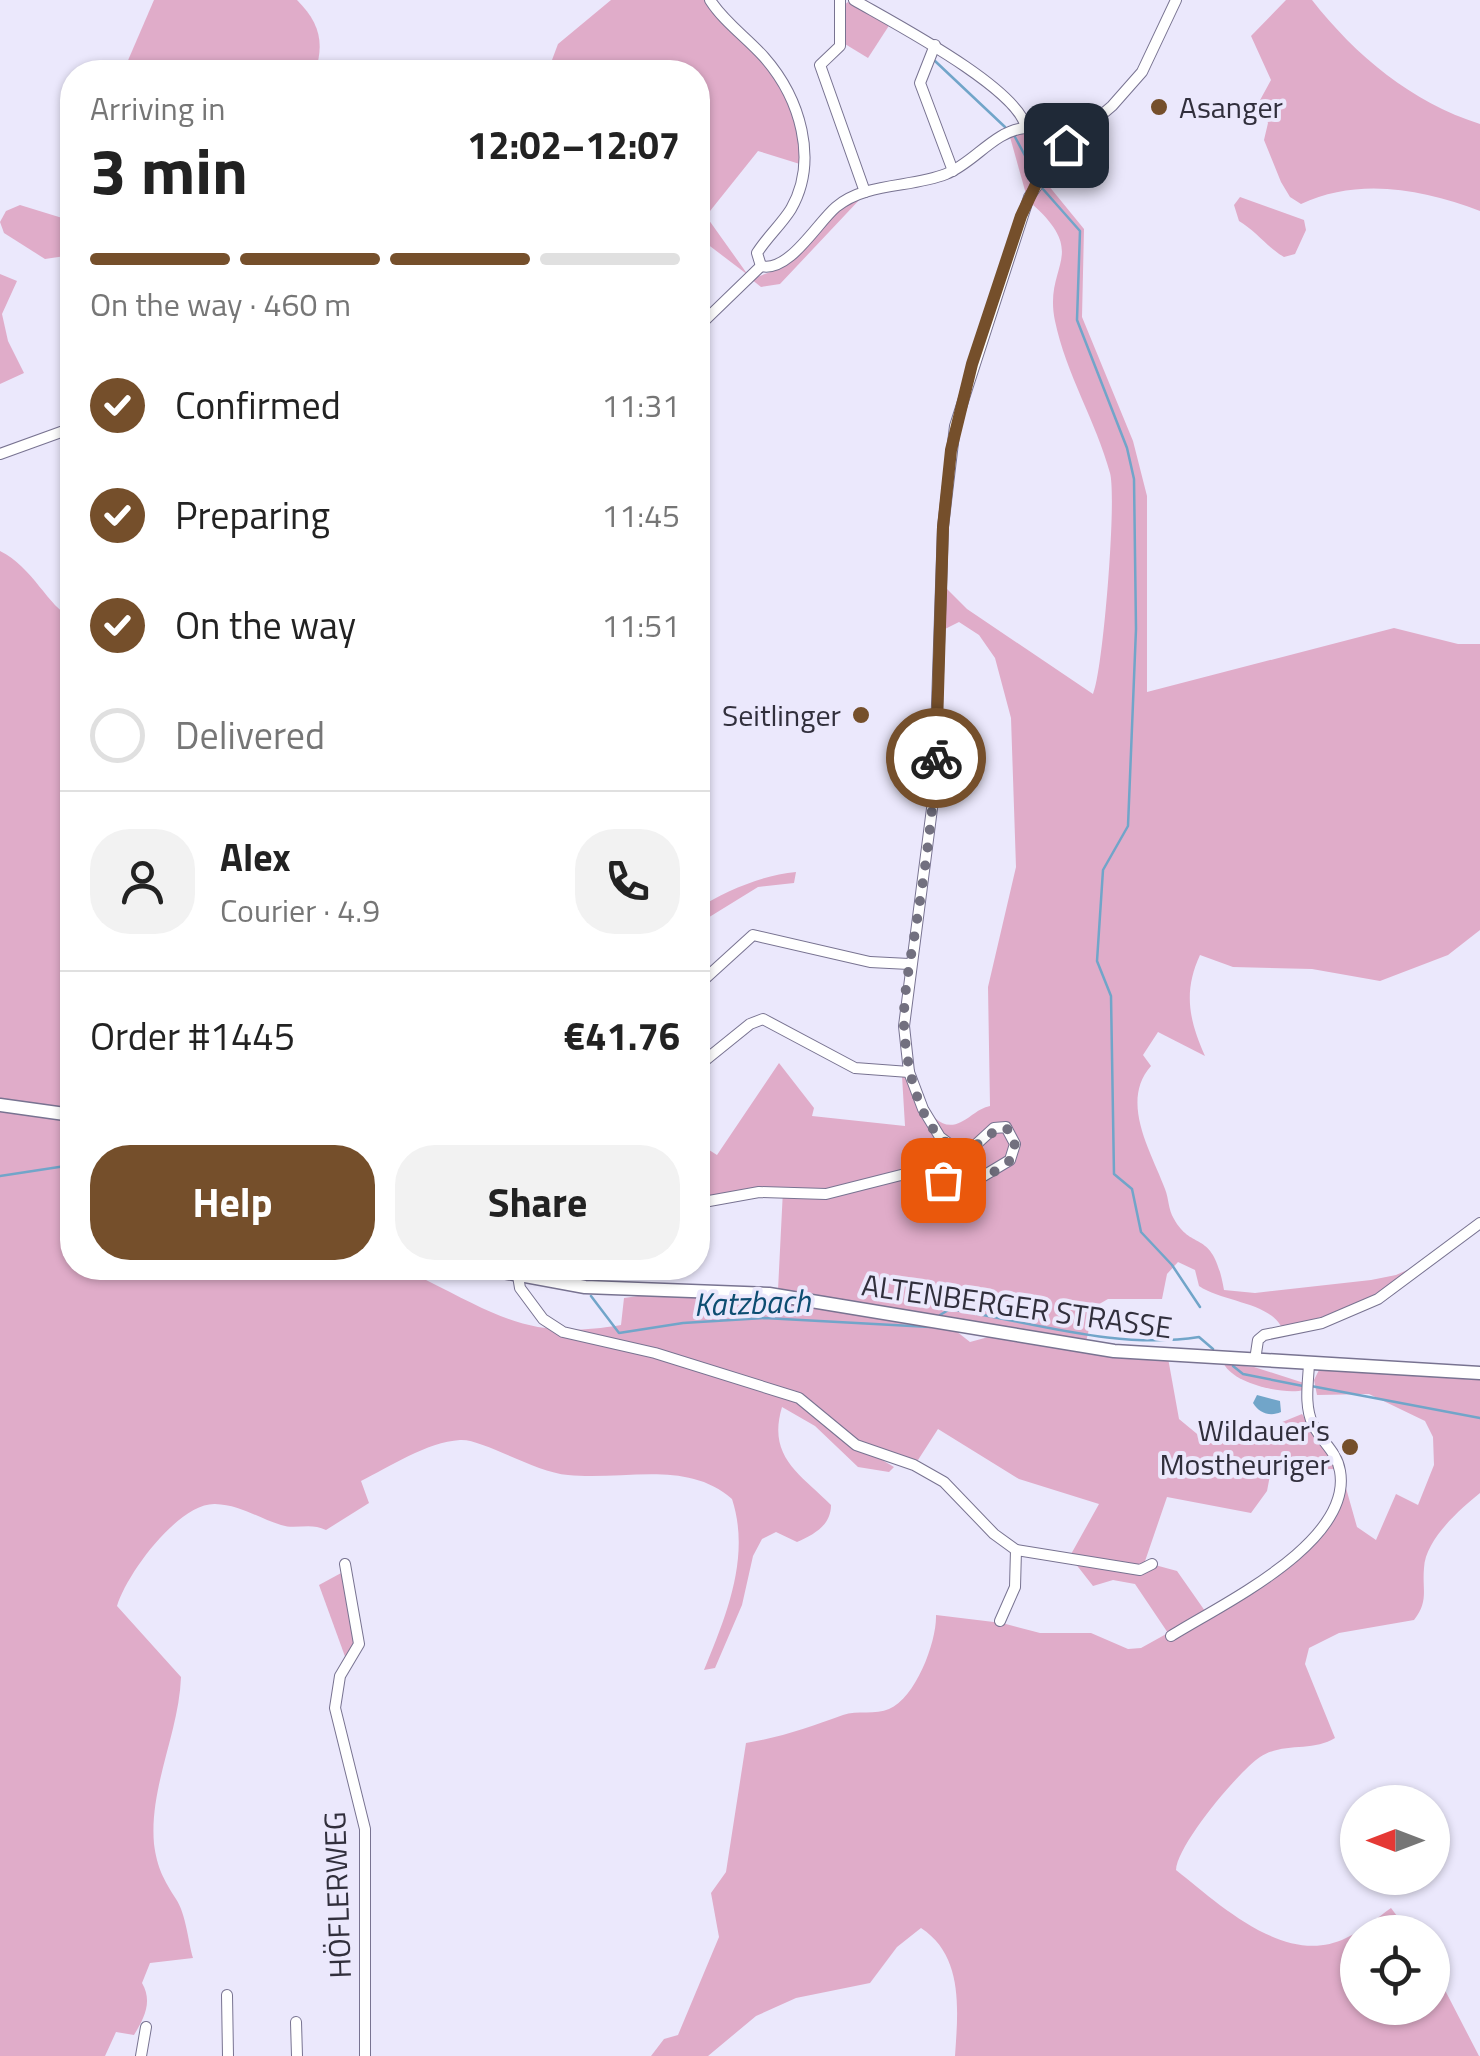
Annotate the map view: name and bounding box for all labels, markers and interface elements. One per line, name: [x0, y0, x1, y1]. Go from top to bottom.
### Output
text: Arriving in: [90, 84, 226, 132]
place label: Asanger: [1179, 84, 1283, 130]
marker: Asanger: [1148, 96, 1170, 118]
pin: [1024, 103, 1109, 188]
text: 12:02–12:07: [467, 116, 680, 174]
icon: home: [1039, 118, 1094, 173]
text: 3 min: [90, 120, 248, 219]
text: On the way · 460 m: [90, 280, 351, 328]
text: Confirmed: [175, 376, 341, 434]
icon: check: [90, 378, 145, 433]
text: 11:31: [601, 381, 680, 429]
text: Preparing: [175, 486, 330, 544]
icon: check: [90, 488, 145, 543]
text: 11:45: [601, 491, 680, 539]
text: On the way: [175, 596, 356, 654]
icon: check: [90, 598, 145, 653]
text: 11:51: [601, 601, 680, 649]
place label: Seitlinger: [722, 692, 841, 738]
marker: Seitlinger: [850, 704, 872, 726]
text: Delivered: [175, 706, 325, 764]
courier: [886, 708, 986, 808]
icon: bike: [909, 731, 964, 786]
text: Alex: [220, 828, 291, 886]
button: person: [90, 829, 195, 934]
button: phone: [575, 829, 680, 934]
text: Courier · 4.9: [220, 886, 380, 934]
text: Order #1445: [90, 1007, 295, 1065]
text: €41.76: [564, 1007, 680, 1065]
pin: [901, 1138, 986, 1223]
button: Help: [90, 1145, 375, 1260]
button: Share: [395, 1145, 680, 1260]
icon: bag: [916, 1153, 971, 1208]
street label: ALTENBERGER STRASSE: [859, 1261, 1175, 1351]
water label: Katzbach: [693, 1276, 812, 1328]
place label: Wildauer's Mostheuriger: [1160, 1407, 1330, 1487]
marker: Wildauer's Mostheuriger: [1339, 1436, 1361, 1458]
north arrow: [1340, 1785, 1450, 1895]
map controls: [1340, 1785, 1450, 2025]
street label: HÖFLERWEG: [311, 1811, 363, 1979]
button: locate: [1340, 1915, 1450, 2025]

